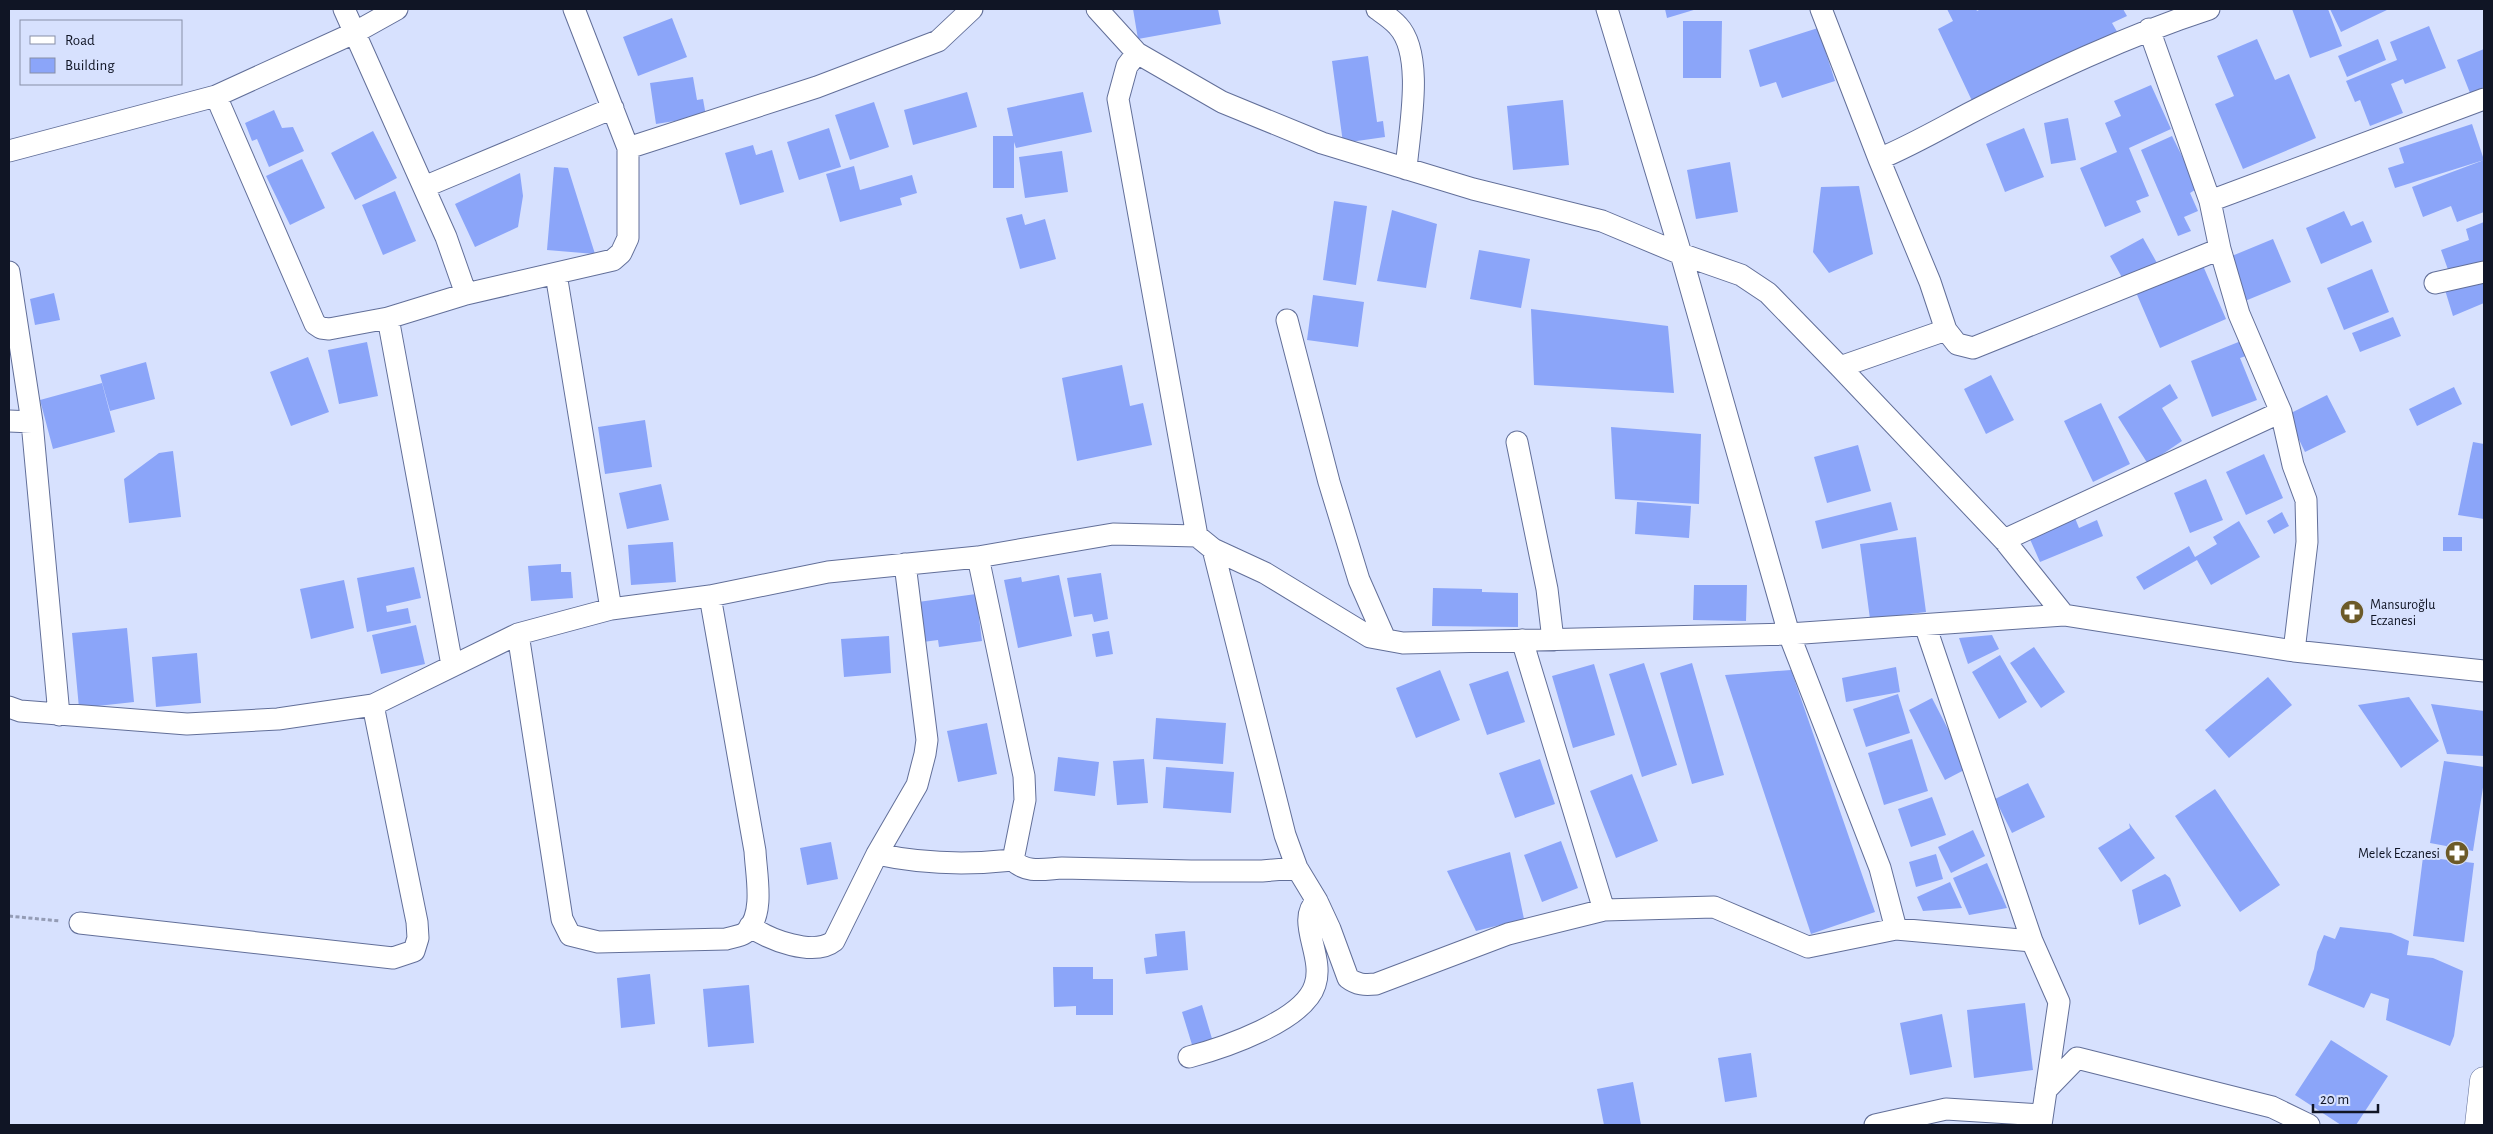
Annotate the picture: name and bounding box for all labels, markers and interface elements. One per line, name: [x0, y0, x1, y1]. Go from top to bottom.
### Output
legend: [20, 20, 182, 85]
text: Road: [65, 33, 95, 48]
text: Building: [65, 58, 115, 73]
place label: Mansuroğlu Eczanesi: [2370, 598, 2435, 628]
pharmacy icon: Mansuroğlu Eczanesi: [2339, 599, 2365, 625]
pharmacy icon: Melek Eczanesi: [2444, 840, 2470, 866]
place label: Melek Eczanesi: [2358, 847, 2440, 861]
scale bar: [2313, 1082, 2378, 1114]
text: 20 m: [2320, 1092, 2349, 1107]

